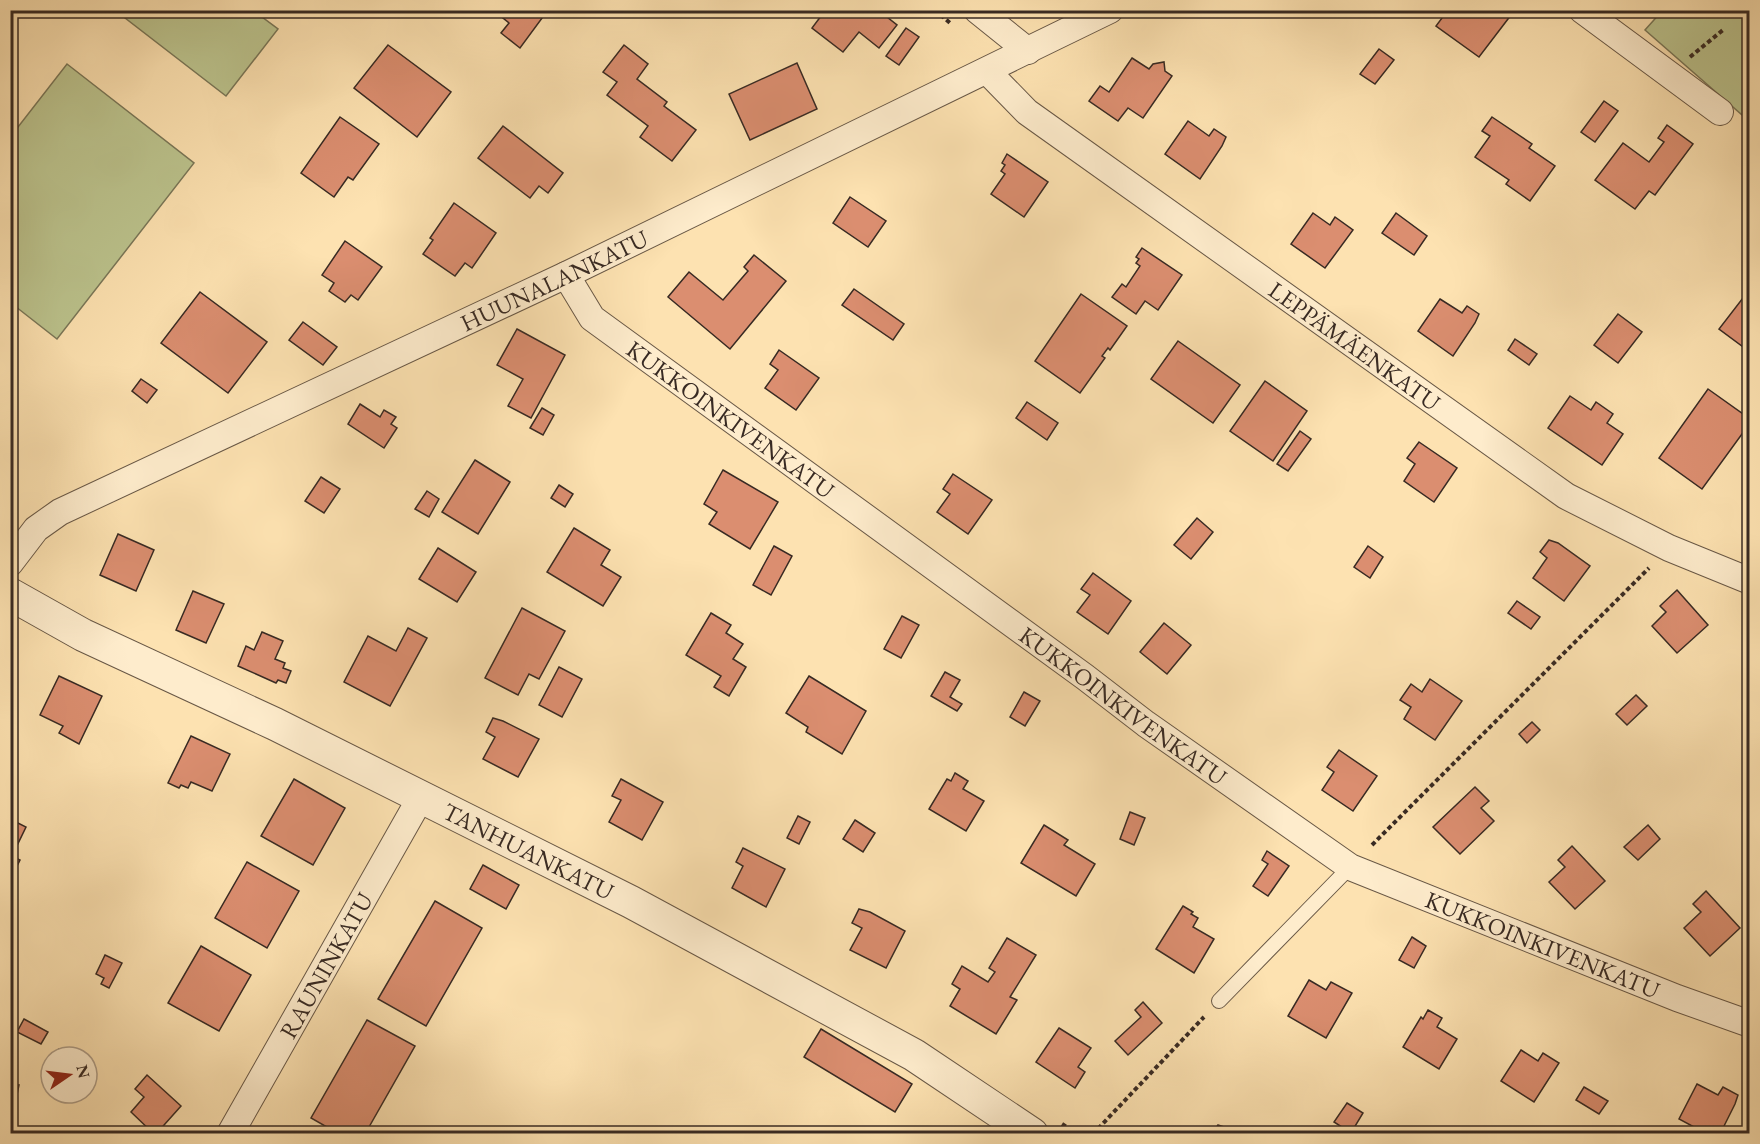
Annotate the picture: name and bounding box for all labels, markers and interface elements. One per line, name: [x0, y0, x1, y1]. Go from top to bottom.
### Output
street label: HUUNALANKATU: [455, 222, 653, 338]
street label: LEPPÄMÄENKATU: [1263, 274, 1447, 418]
street label: KUKKOINKIVENKATU: [621, 333, 841, 505]
street label: KUKKOINKIVENKATU: [1014, 619, 1234, 792]
street label: TANHUANKATU: [438, 795, 620, 907]
street label: KUKKOINKIVENKATU: [1421, 883, 1665, 1005]
street label: RAUNINKATU: [272, 886, 379, 1044]
north arrow: [39, 1045, 99, 1105]
text: N: [71, 1063, 95, 1080]

